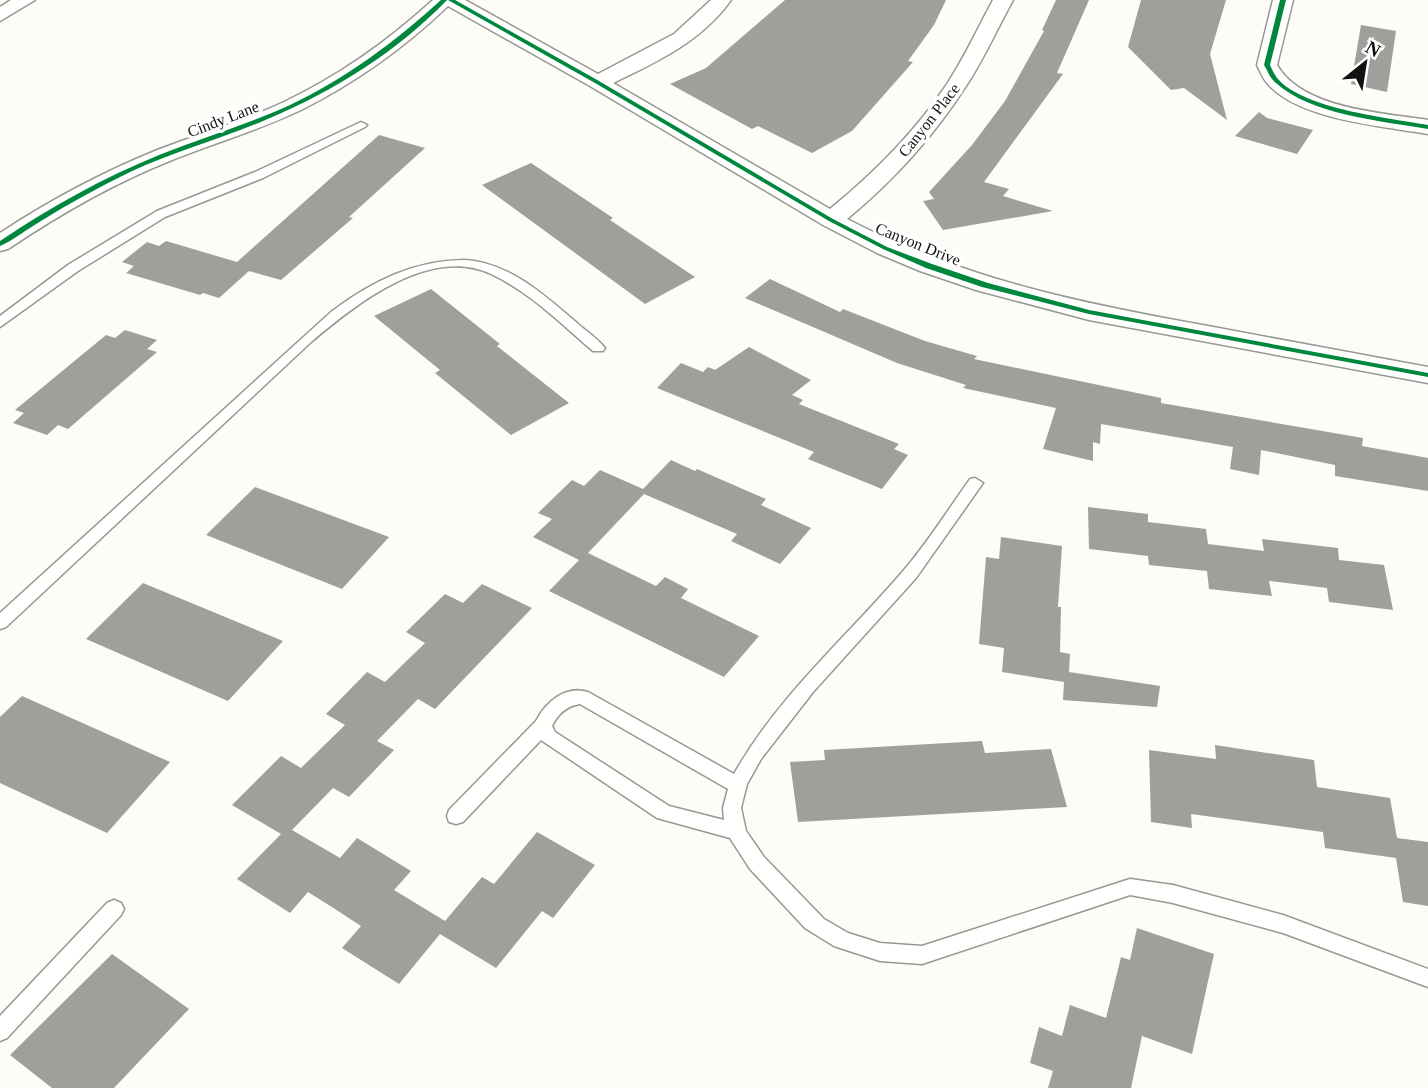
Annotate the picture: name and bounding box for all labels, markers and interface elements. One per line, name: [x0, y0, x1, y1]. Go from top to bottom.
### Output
north arrow: [1330, 28, 1400, 98]
text: N: [1362, 36, 1385, 61]
street label: Canyon Place: [895, 80, 964, 161]
street label: Cindy Lane: [185, 98, 261, 141]
street label: Canyon Drive: [873, 219, 963, 270]

